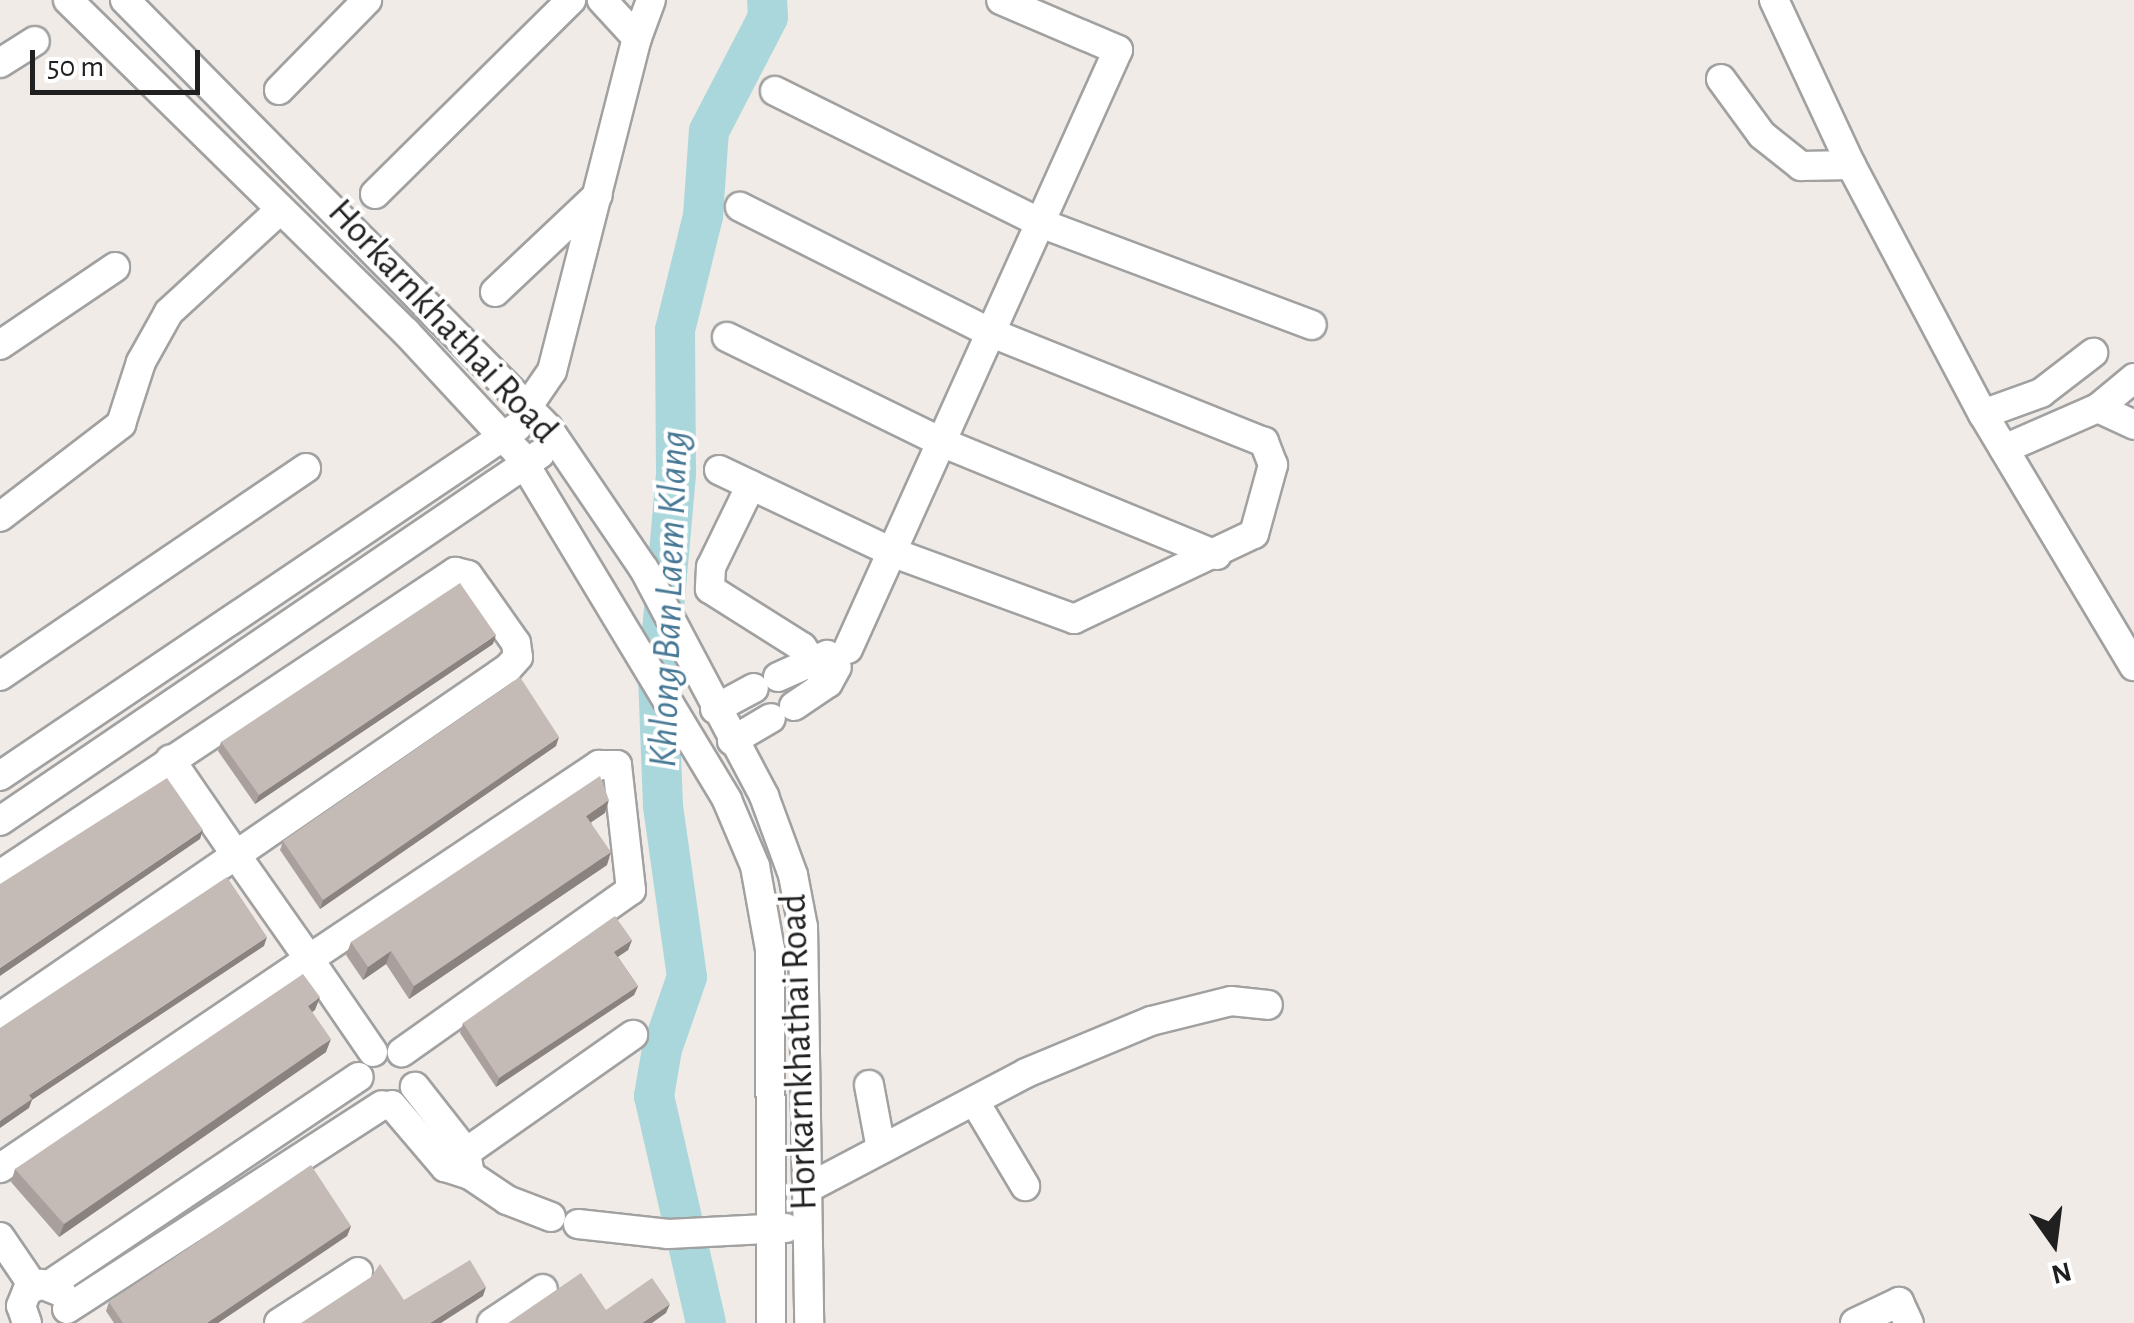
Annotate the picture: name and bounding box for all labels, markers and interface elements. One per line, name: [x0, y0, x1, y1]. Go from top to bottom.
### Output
scale bar: [35, 30, 205, 92]
text: 50 m: [47, 52, 104, 82]
street label: Horkarnkhathai Road: [317, 191, 567, 453]
water label: Khlong Ban Laem Klang: [639, 429, 699, 769]
street label: Horkarnkhathai Road: [772, 893, 828, 1211]
north arrow: [2004, 1193, 2104, 1293]
text: N: [2048, 1256, 2074, 1288]

